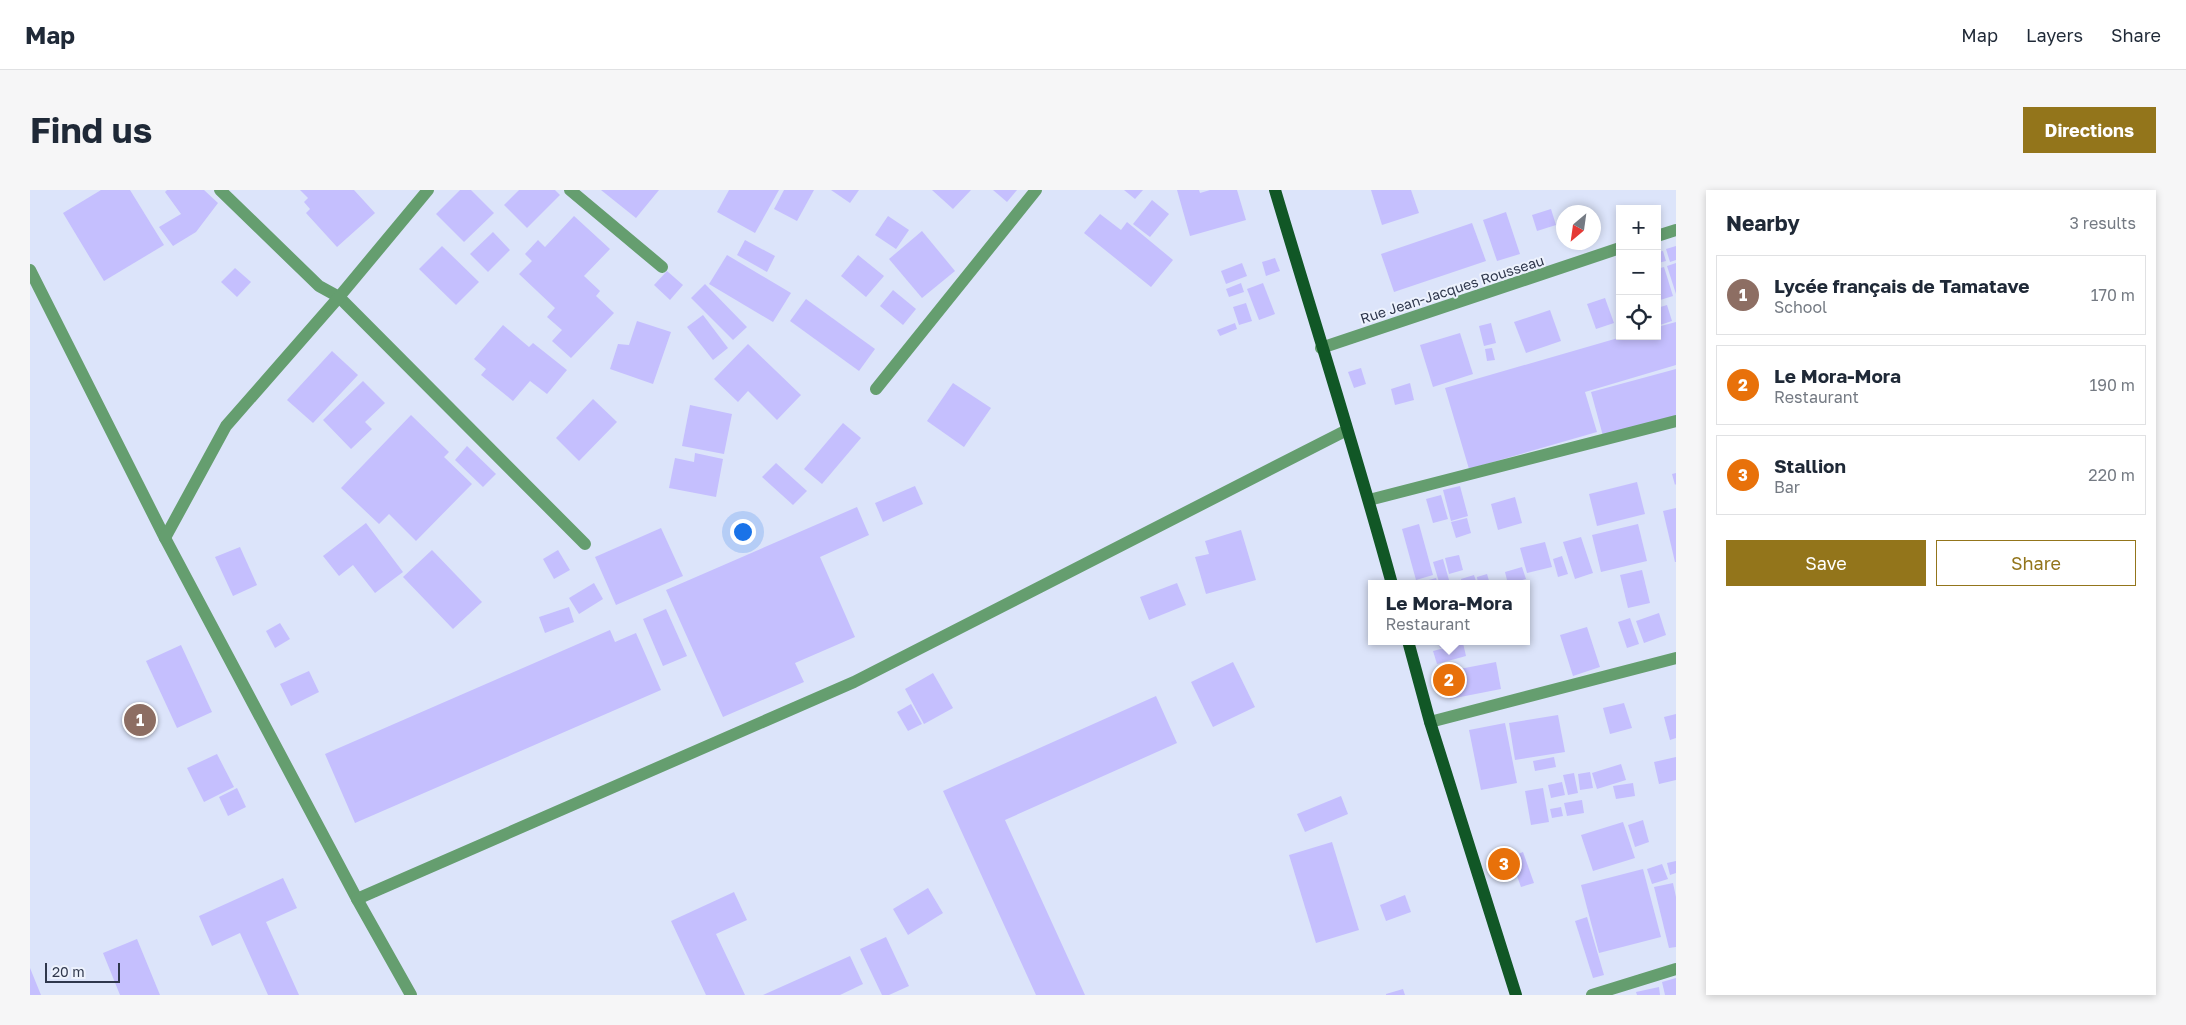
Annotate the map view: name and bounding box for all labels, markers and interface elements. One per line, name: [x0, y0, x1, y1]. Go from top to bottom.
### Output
text: Map: [25, 20, 75, 49]
text: Map: [1961, 24, 1998, 46]
text: Layers: [2026, 24, 2083, 46]
text: Share: [2111, 24, 2161, 46]
button: Directions: [2023, 107, 2156, 153]
text: Find us: [30, 109, 152, 151]
north arrow: [1556, 205, 1601, 250]
map controls: [1616, 205, 1661, 340]
button: +: [1616, 205, 1661, 250]
text: Nearby: [1726, 210, 1800, 236]
text: 3 results: [2069, 213, 2136, 233]
button: −: [1616, 250, 1661, 295]
street label: Rue Jean-Jacques Rousseau: [1358, 251, 1546, 327]
text: Lycée français de Tamatave: [1774, 274, 2029, 297]
text: 1: [1739, 285, 1747, 305]
text: 170 m: [2091, 285, 2135, 305]
button: locate: [1616, 295, 1661, 340]
text: School: [1774, 297, 1827, 317]
text: Le Mora-Mora: [1774, 364, 1901, 387]
text: 2: [1738, 375, 1748, 395]
text: 190 m: [2089, 375, 2135, 395]
text: Restaurant: [1774, 387, 1859, 407]
text: Stallion: [1774, 454, 1846, 477]
text: 3: [1738, 465, 1748, 485]
text: 220 m: [2088, 465, 2135, 485]
text: Bar: [1774, 477, 1800, 497]
your location: [730, 519, 756, 545]
button: Save: [1726, 540, 1926, 586]
button: Share: [1936, 540, 2136, 586]
popup: [1368, 580, 1530, 645]
text: Le Mora-Mora: [1386, 591, 1512, 614]
text: Restaurant: [1386, 614, 1470, 634]
pin: 2: [1433, 661, 1465, 699]
pin: 1: [124, 701, 156, 739]
pin: 3: [1488, 845, 1520, 883]
scale bar: [45, 960, 120, 983]
text: 20 m: [52, 963, 85, 980]

